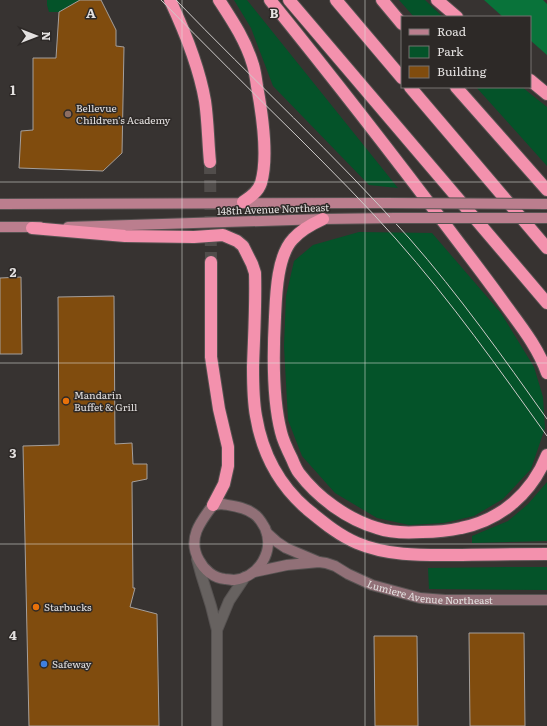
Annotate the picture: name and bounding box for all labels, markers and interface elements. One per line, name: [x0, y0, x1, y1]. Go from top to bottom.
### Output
text: A: [86, 3, 96, 22]
text: B: [270, 3, 279, 22]
north arrow: [16, 16, 56, 56]
legend: [401, 16, 531, 88]
text: Road: [437, 22, 467, 40]
text: N: [39, 31, 55, 41]
text: Park: [437, 42, 464, 60]
text: Building: [437, 62, 487, 80]
text: 1: [10, 80, 16, 99]
place label: Bellevue Children's Academy: [76, 100, 171, 127]
marker: Bellevue Children's Academy: [63, 109, 73, 119]
street label: 148th Avenue Northeast: [217, 199, 329, 218]
text: 2: [10, 262, 17, 281]
place label: Mandarin Buffet & Grill: [74, 387, 138, 414]
marker: Mandarin Buffet & Grill: [61, 396, 71, 406]
text: 3: [9, 443, 17, 462]
street label: Lumiere Avenue Northeast: [365, 576, 493, 607]
place label: Starbucks: [44, 599, 92, 614]
marker: Starbucks: [31, 602, 41, 612]
text: 4: [9, 625, 17, 644]
place label: Safeway: [52, 656, 91, 671]
marker: Safeway: [39, 659, 49, 669]

